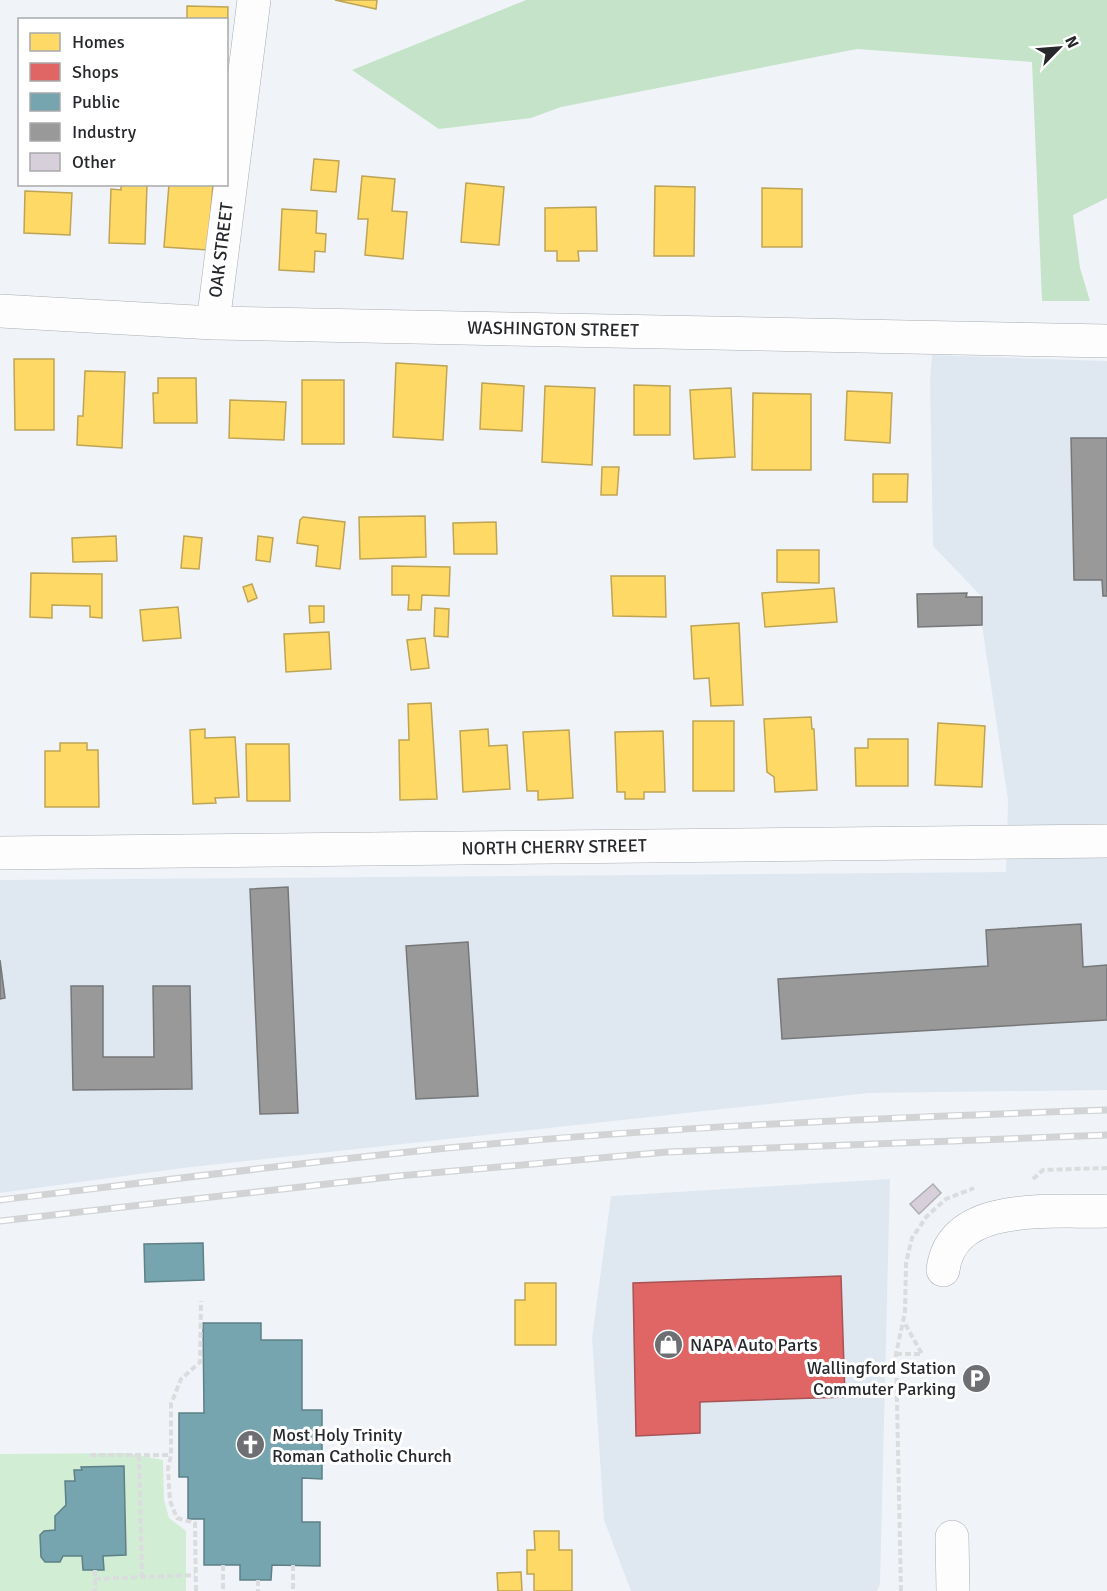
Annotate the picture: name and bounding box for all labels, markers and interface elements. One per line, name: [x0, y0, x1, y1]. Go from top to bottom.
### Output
legend: [18, 18, 228, 186]
north arrow: [1029, 18, 1089, 78]
text: Homes: [72, 31, 125, 53]
text: N: [1060, 33, 1083, 51]
text: Shops: [72, 61, 119, 83]
text: Public: [72, 91, 120, 113]
text: Industry: [72, 121, 137, 143]
text: Other: [72, 151, 116, 173]
street label: OAK STREET: [204, 201, 238, 299]
street label: WASHINGTON STREET: [467, 317, 639, 342]
street label: NORTH CHERRY STREET: [461, 834, 647, 860]
shop icon: NAPA Auto Parts: [653, 1329, 685, 1361]
place label: NAPA Auto Parts: [690, 1334, 818, 1356]
place label: Wallingford Station Commuter Parking: [807, 1357, 956, 1400]
parking icon: Wallingford Station Commuter Parking: [961, 1362, 993, 1394]
place label: Most Holy Trinity Roman Catholic Church: [272, 1424, 452, 1467]
church icon: Most Holy Trinity Roman Catholic Church: [235, 1429, 267, 1461]

